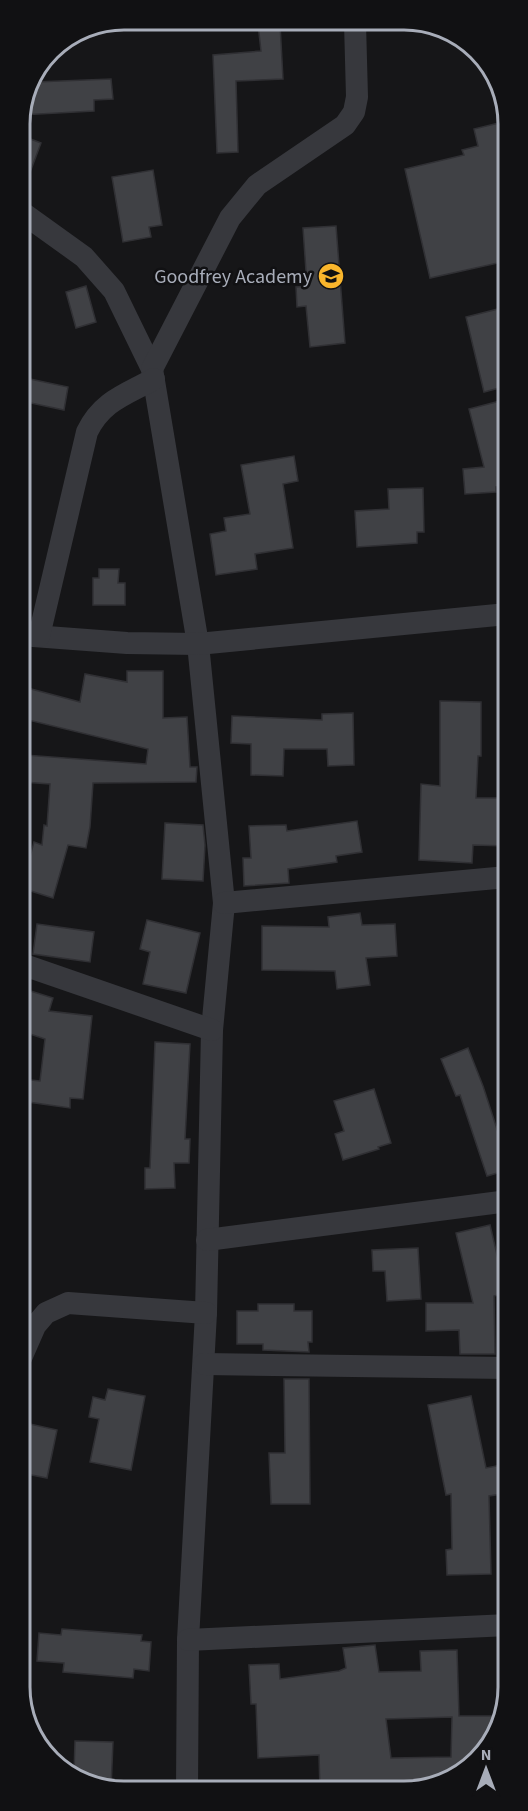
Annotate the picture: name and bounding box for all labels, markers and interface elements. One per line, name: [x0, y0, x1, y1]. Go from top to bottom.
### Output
school or university icon: Goodfrey Academy: [316, 261, 346, 291]
place label: Goodfrey Academy: [154, 263, 313, 291]
north arrow: [456, 1739, 516, 1799]
text: N: [481, 1744, 491, 1766]

